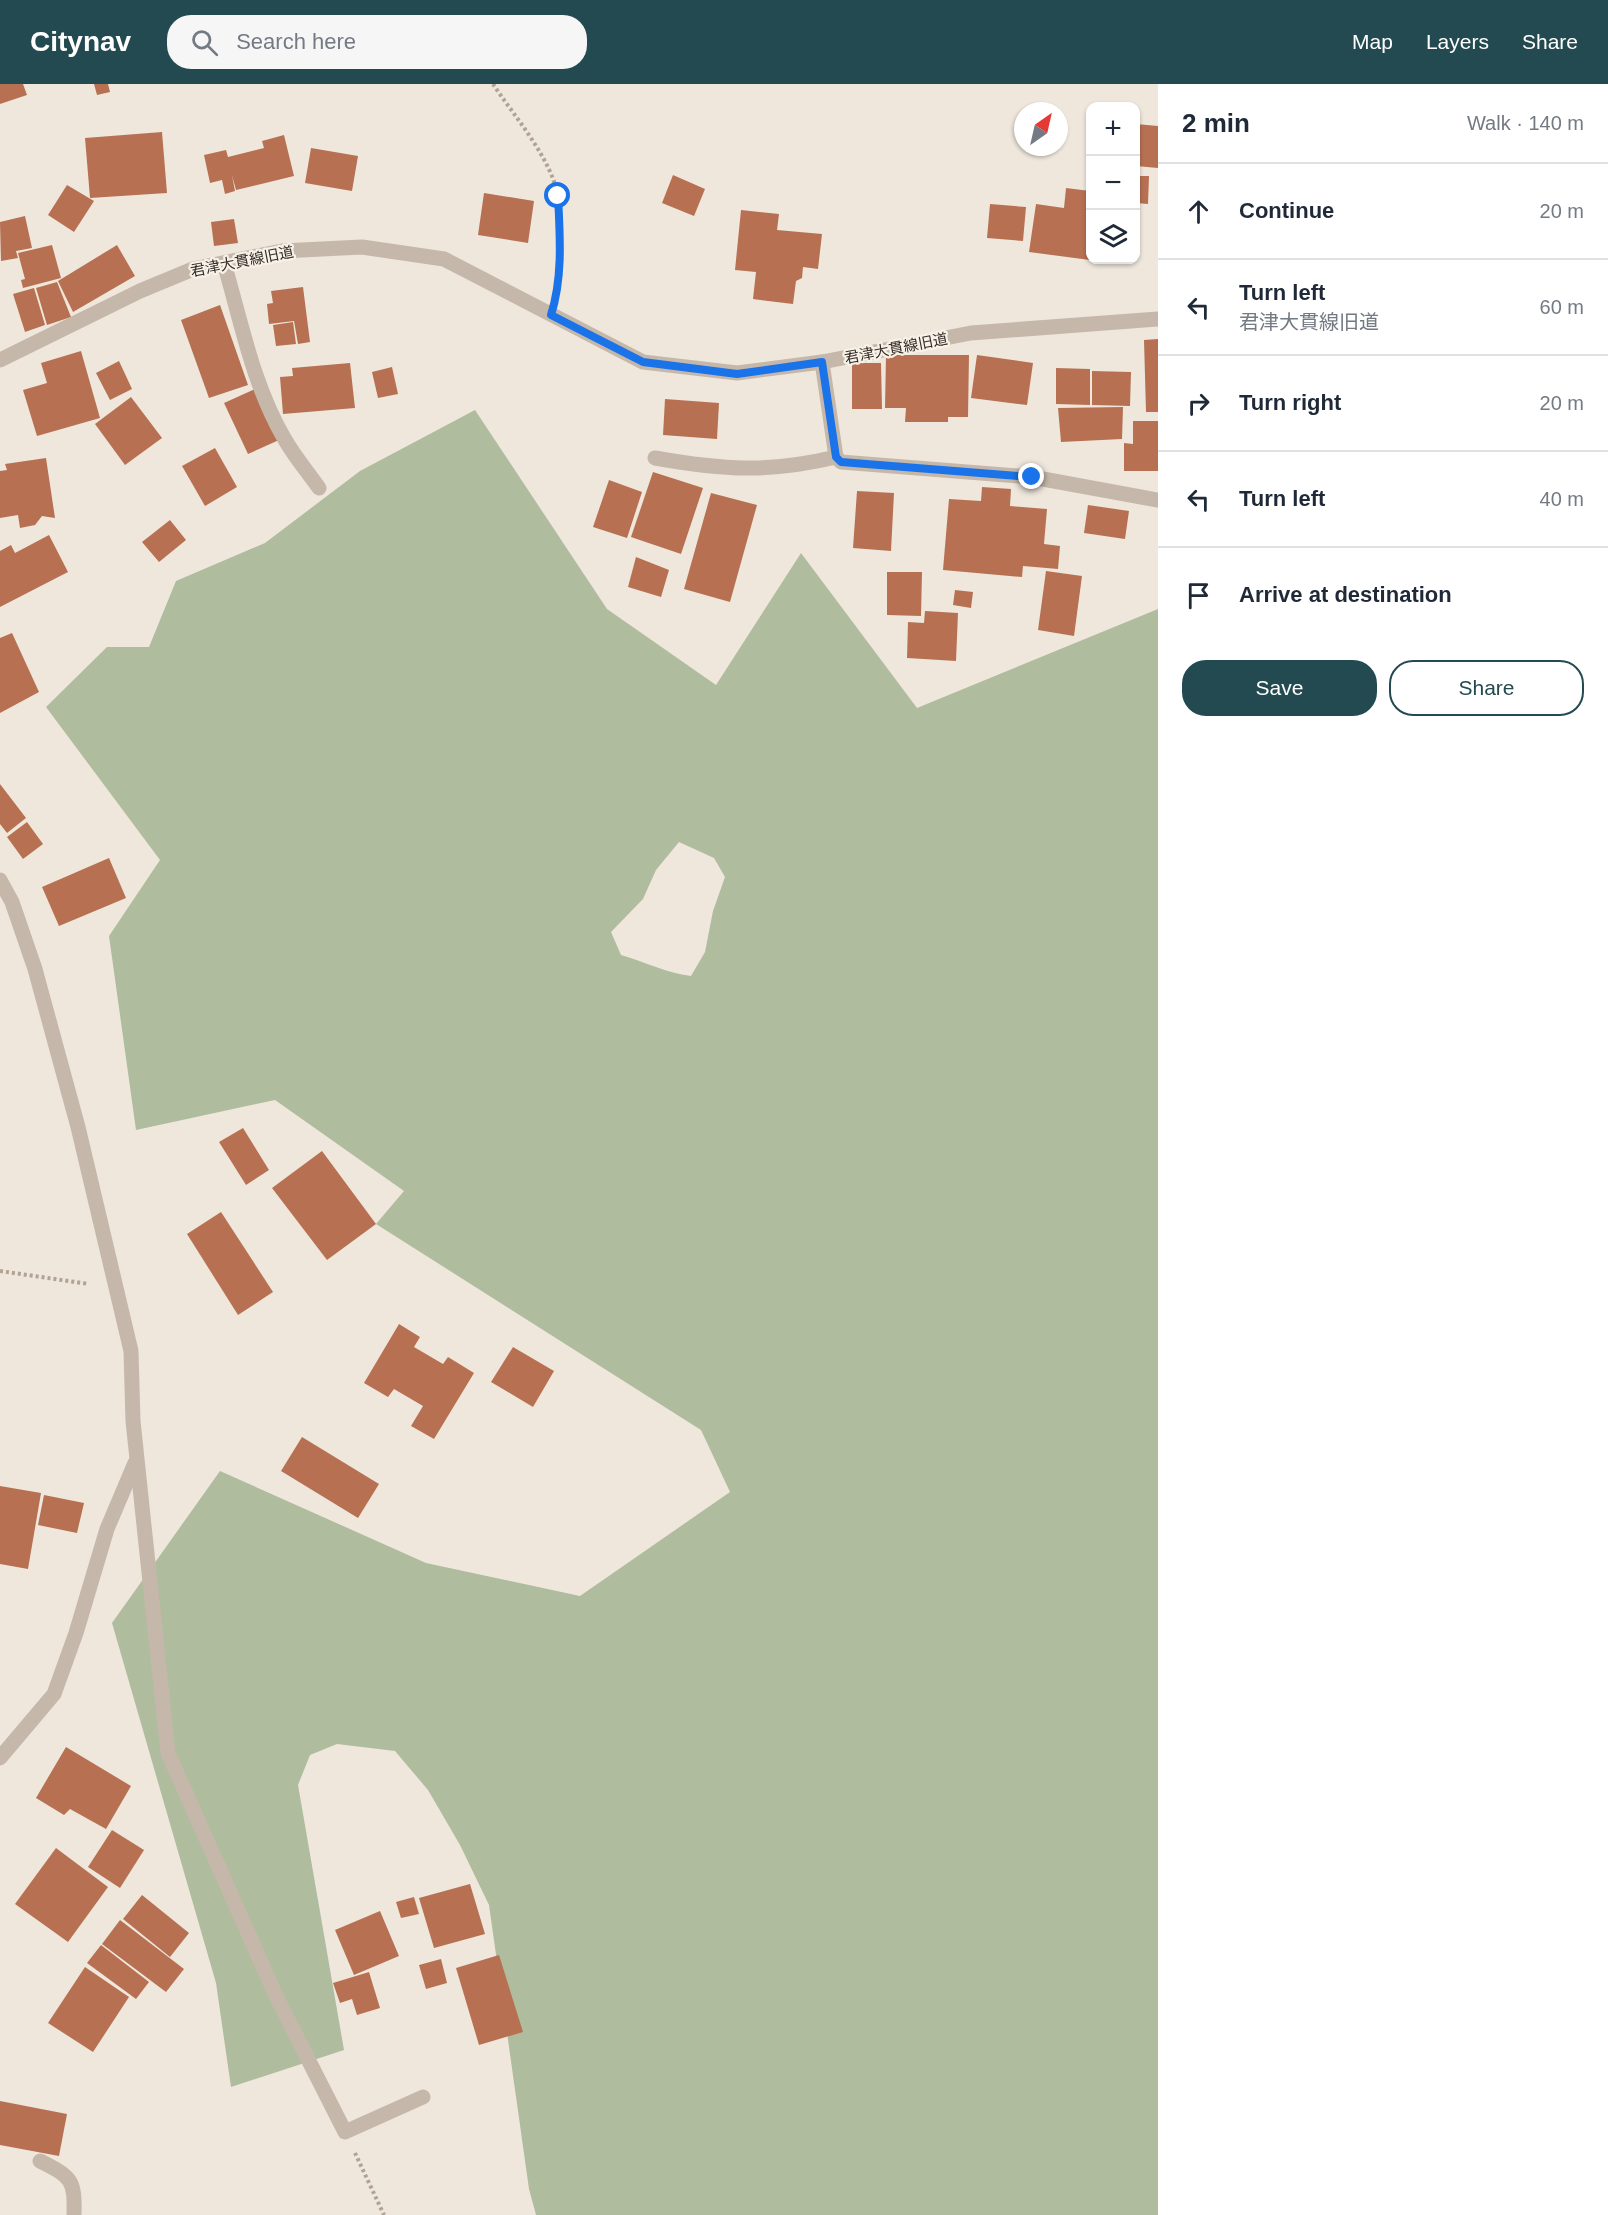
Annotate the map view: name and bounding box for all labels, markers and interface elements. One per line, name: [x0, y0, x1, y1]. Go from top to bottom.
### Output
search box: [167, 15, 587, 69]
text: Citynav: [30, 26, 131, 57]
icon: search: [188, 26, 221, 59]
text: Search here: [236, 29, 356, 54]
text: Map: [1352, 30, 1393, 53]
text: Layers: [1426, 30, 1489, 53]
text: Share: [1522, 30, 1578, 53]
north arrow: [1014, 102, 1068, 156]
map controls: [1086, 102, 1140, 264]
button: +: [1086, 102, 1140, 156]
text: 2 min: [1182, 108, 1250, 138]
text: Walk · 140 m: [1467, 112, 1584, 134]
button: −: [1086, 156, 1140, 210]
route start: [544, 182, 570, 208]
icon: ahead: [1182, 195, 1215, 228]
text: Continue: [1239, 198, 1334, 223]
text: 20 m: [1540, 200, 1584, 222]
button: layers: [1086, 210, 1140, 264]
street label: 君津大貫線旧道: [189, 243, 295, 279]
text: Turn left: [1239, 280, 1325, 305]
icon: left: [1182, 291, 1215, 324]
text: 60 m: [1540, 296, 1584, 318]
text: 君津大貫線旧道: [1239, 311, 1379, 333]
street label: 君津大貫線旧道: [843, 330, 949, 366]
icon: right: [1182, 387, 1215, 420]
text: Turn right: [1239, 390, 1341, 415]
text: 20 m: [1540, 392, 1584, 414]
route end: [1018, 463, 1044, 489]
icon: left: [1182, 483, 1215, 516]
text: Turn left: [1239, 486, 1325, 511]
text: 40 m: [1540, 488, 1584, 510]
icon: arrive: [1182, 579, 1215, 612]
text: Arrive at destination: [1239, 582, 1452, 607]
button: Save: [1182, 660, 1377, 716]
button: Share: [1389, 660, 1584, 716]

